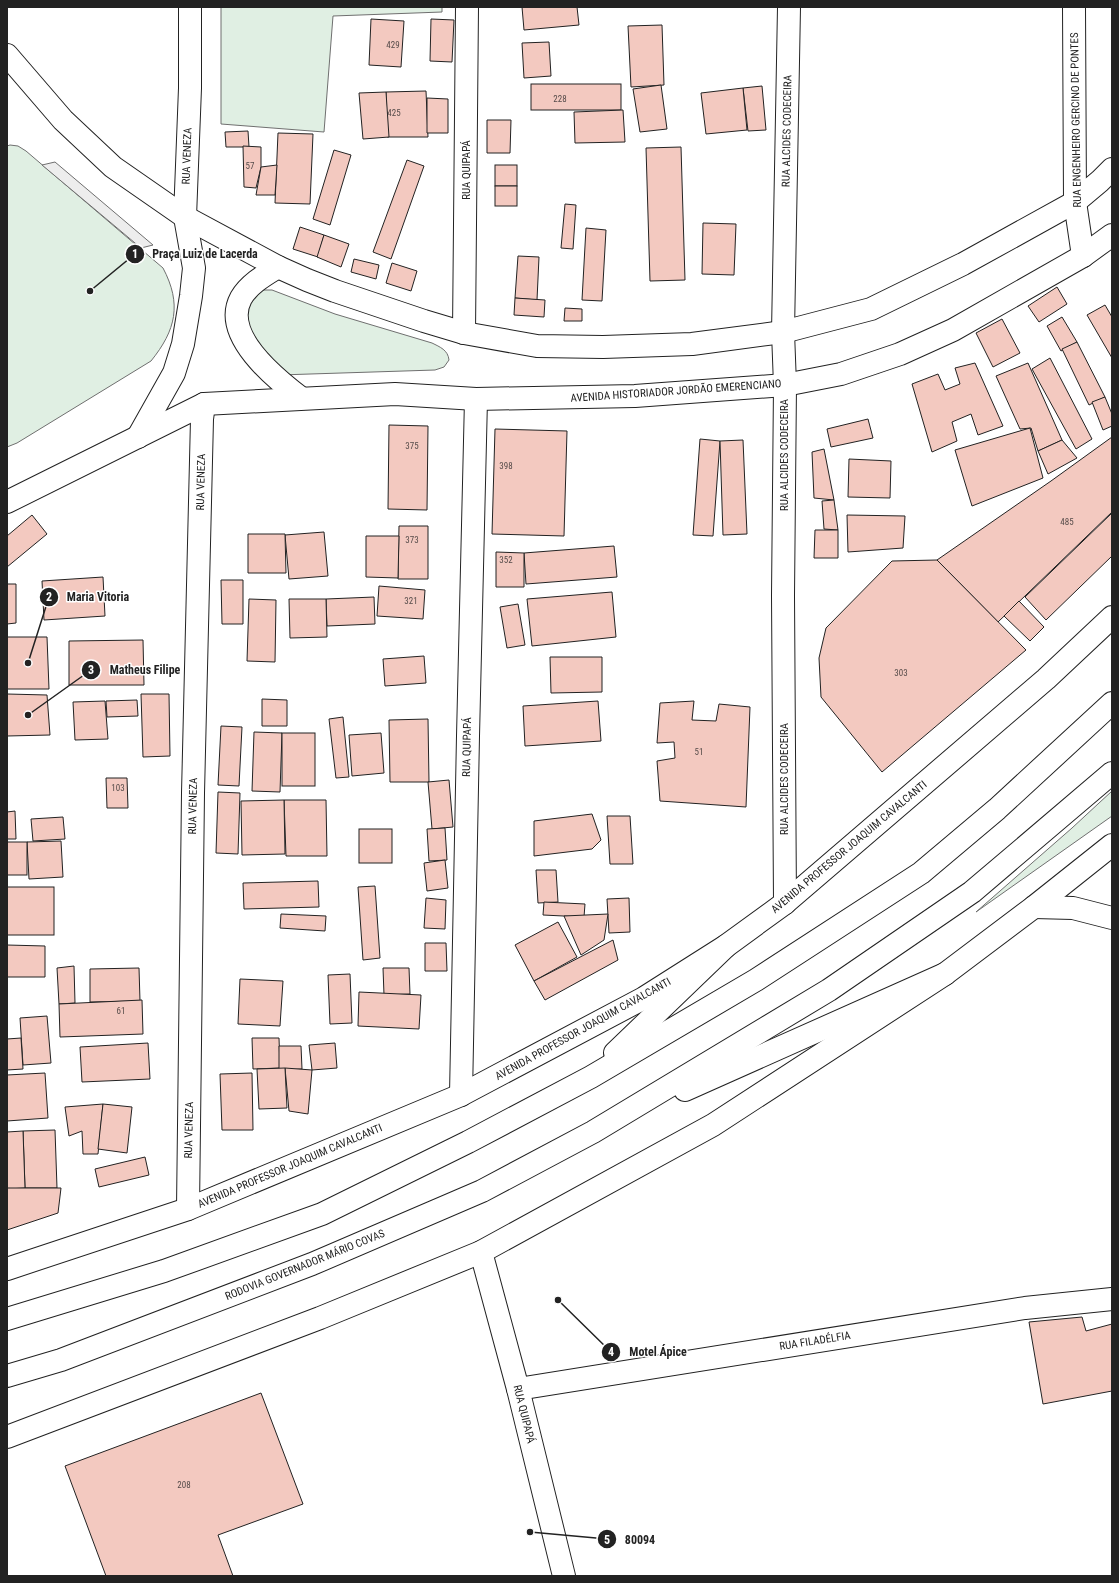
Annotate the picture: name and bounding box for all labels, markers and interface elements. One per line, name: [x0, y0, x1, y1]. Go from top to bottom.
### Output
street label: RUA ENGENHEIRO GERCINO DE PONTES: [1068, 32, 1084, 208]
house number: 429: [386, 40, 400, 50]
street label: RUA ALCIDES CODECEIRA: [780, 74, 794, 187]
house number: 228: [553, 94, 567, 104]
house number: 425: [387, 108, 401, 118]
street label: RUA VENEZA: [180, 127, 195, 185]
street label: RUA QUIPAPÁ: [460, 139, 473, 200]
house number: 57: [246, 161, 255, 171]
callout: Praça Luiz de Lacerda: [125, 242, 266, 266]
text: 1: [132, 247, 138, 261]
text: Praça Luiz de Lacerda: [152, 247, 258, 261]
street label: AVENIDA HISTORIADOR JORDÃO EMERENCIANO: [570, 377, 782, 405]
street label: RUA ALCIDES CODECEIRA: [778, 398, 791, 511]
house number: 375: [405, 441, 419, 451]
street label: RUA VENEZA: [194, 453, 208, 511]
house number: 398: [499, 461, 513, 471]
house number: 485: [1060, 517, 1074, 527]
house number: 373: [405, 535, 419, 545]
house number: 352: [499, 555, 513, 565]
callout: Maria Vitoria: [39, 585, 137, 609]
text: 2: [46, 590, 52, 604]
text: Maria Vitoria: [67, 590, 129, 604]
house number: 321: [404, 596, 418, 606]
callout: Matheus Filipe: [81, 658, 188, 682]
text: 3: [88, 663, 94, 677]
text: Matheus Filipe: [110, 663, 181, 677]
house number: 303: [894, 668, 908, 678]
street label: RUA QUIPAPÁ: [460, 716, 474, 777]
street label: RUA ALCIDES CODECEIRA: [778, 722, 791, 835]
house number: 51: [695, 747, 703, 757]
street label: RUA VENEZA: [186, 777, 200, 835]
street label: AVENIDA PROFESSOR JOAQUIM CAVALCANTI: [769, 778, 929, 916]
house number: 103: [111, 783, 125, 793]
street label: AVENIDA PROFESSOR JOAQUIM CAVALCANTI: [493, 975, 673, 1083]
house number: 61: [117, 1006, 125, 1016]
street label: RUA VENEZA: [182, 1101, 196, 1159]
street label: AVENIDA PROFESSOR JOAQUIM CAVALCANTI: [196, 1121, 384, 1211]
street label: RODOVIA GOVERNADOR MÁRIO COVAS: [223, 1227, 387, 1303]
street label: RUA FILADÉLFIA: [778, 1329, 852, 1353]
callout: Motel Ápice: [601, 1340, 695, 1364]
text: Motel Ápice: [629, 1344, 687, 1359]
text: 4: [608, 1345, 614, 1359]
street label: RUA QUIPAPÁ: [510, 1383, 538, 1445]
house number: 208: [177, 1480, 191, 1490]
callout: 80094: [597, 1527, 663, 1551]
text: 5: [604, 1533, 610, 1547]
text: 80094: [625, 1533, 655, 1547]

